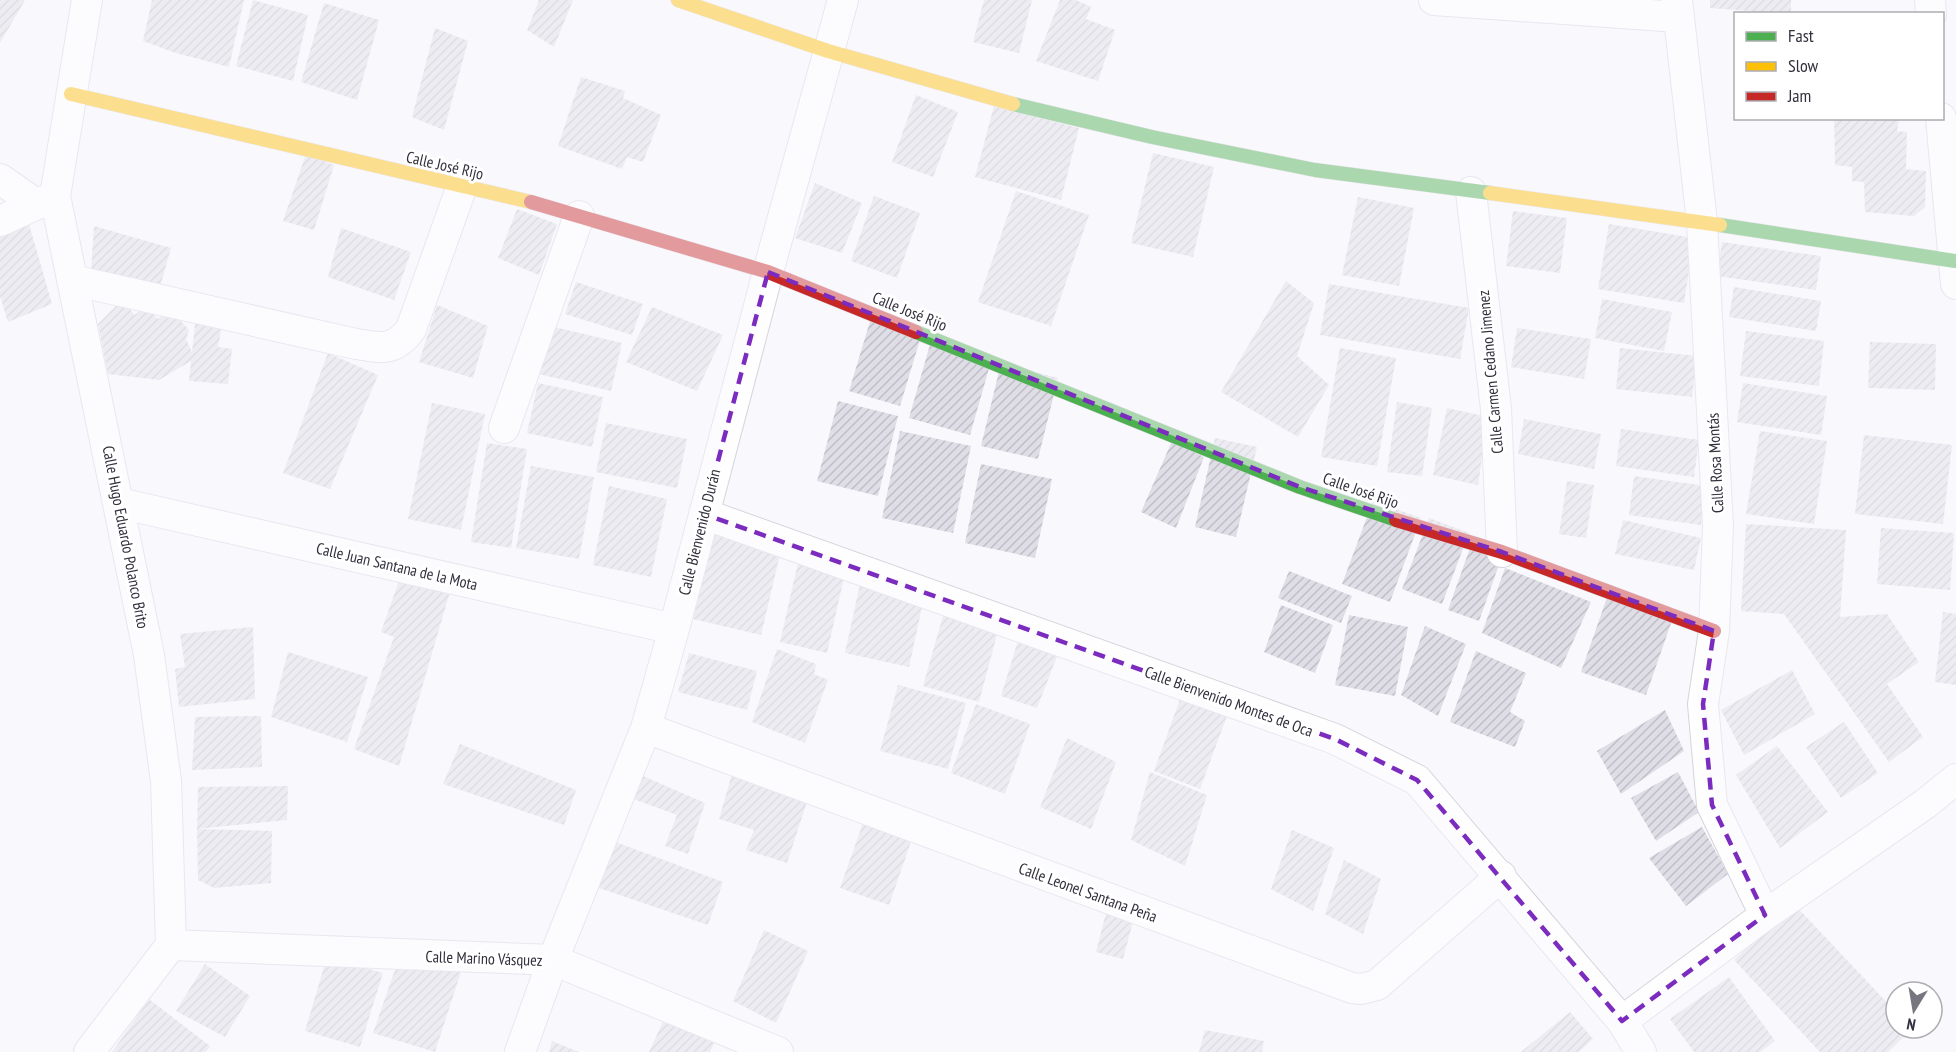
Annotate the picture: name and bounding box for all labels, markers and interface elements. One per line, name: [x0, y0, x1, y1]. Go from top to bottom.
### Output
legend: [1734, 12, 1944, 120]
text: Fast: [1788, 24, 1814, 47]
text: Slow: [1788, 54, 1819, 77]
text: Jam: [1787, 84, 1811, 107]
street label: Calle José Rijo: [404, 146, 486, 184]
street label: Calle José Rijo: [870, 287, 950, 335]
street label: Calle Carmen Cedano Jimenez: [1473, 289, 1507, 455]
street label: Calle Rosa Montás: [1702, 412, 1728, 514]
street label: Calle Hugo Eduardo Polanco Brito: [98, 444, 154, 630]
street label: Calle Bienvenido Durán: [674, 467, 724, 597]
street label: Calle José Rijo: [1321, 468, 1402, 512]
street label: Calle Juan Santana de la Mota: [314, 538, 480, 594]
street label: Calle Bienvenido Montes de Oca: [1142, 661, 1316, 741]
street label: Calle Leonel Santana Peña: [1016, 858, 1160, 926]
street label: Calle Marino Vásquez: [425, 946, 543, 970]
north arrow: [1884, 980, 1944, 1040]
text: N: [1905, 1014, 1917, 1035]

